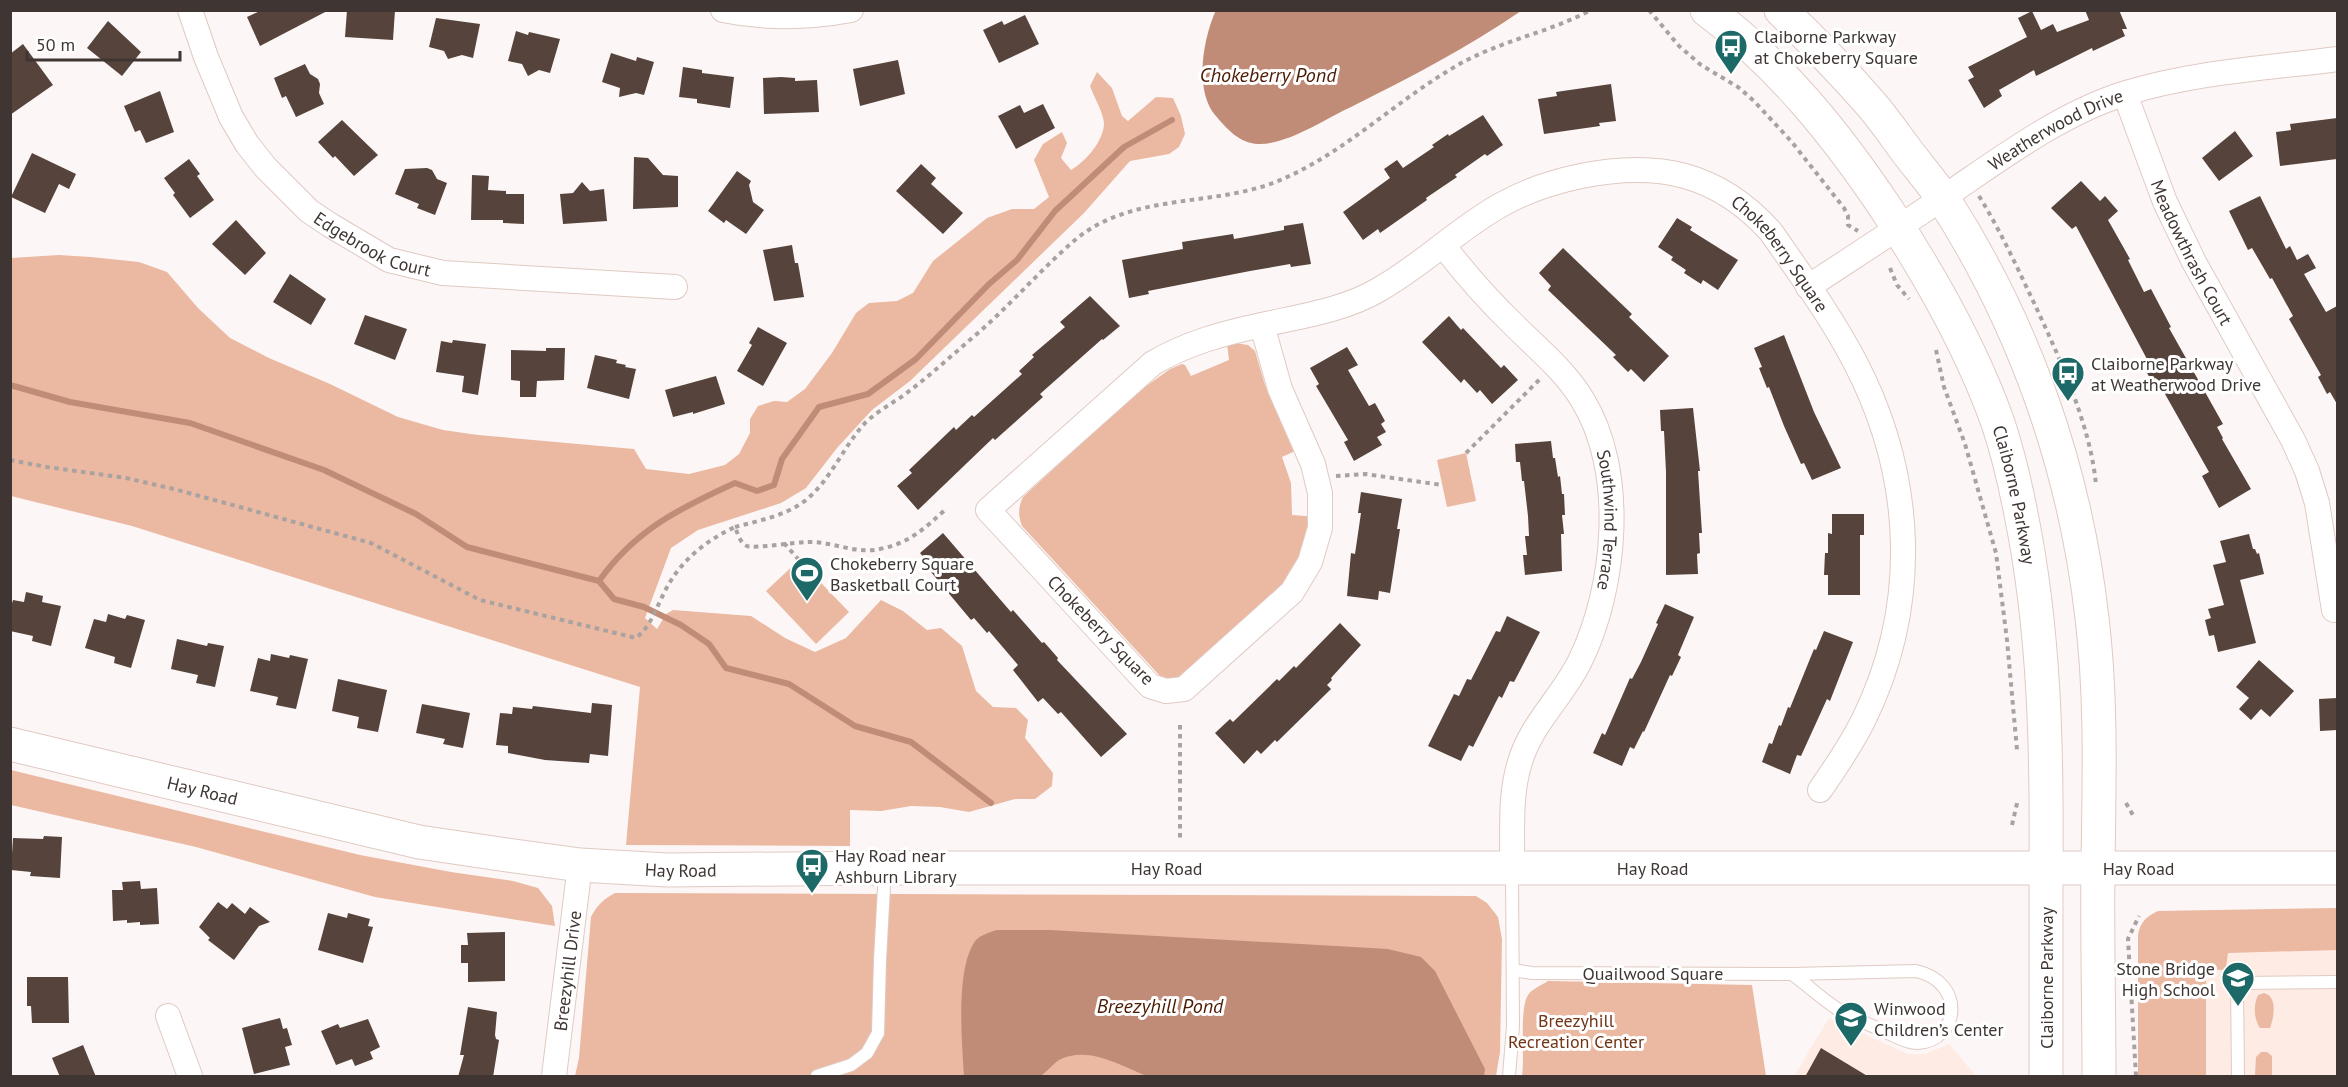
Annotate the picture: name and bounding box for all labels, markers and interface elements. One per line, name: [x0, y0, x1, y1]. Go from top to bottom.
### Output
scale bar: [27, 24, 180, 62]
place label: Claiborne Parkway at Chokeberry Square: [1754, 25, 1918, 69]
bus stop icon: Claiborne Parkway at Chokeberry Square: [1713, 28, 1749, 75]
text: 50 m: [36, 33, 75, 56]
water label: Chokeberry Pond: [1200, 62, 1337, 88]
street label: Weatherwood Drive: [1983, 83, 2126, 175]
street label: Meadowthrash Court: [2146, 176, 2238, 329]
street label: Chokeberry Square: [1727, 190, 1834, 316]
street label: Edgebrook Court: [310, 206, 433, 281]
place label: Claiborne Parkway at Weatherwood Drive: [2091, 352, 2261, 396]
bus stop icon: Claiborne Parkway at Weatherwood Drive: [2050, 355, 2086, 402]
street label: Claiborne Parkway: [1988, 422, 2041, 567]
street label: Southwind Terrace: [1592, 447, 1623, 593]
place label: Chokeberry Square Basketball Court: [830, 552, 974, 596]
sports icon: Chokeberry Square Basketball Court: [789, 555, 825, 602]
street label: Chokeberry Square: [1043, 570, 1159, 690]
street label: Hay Road: [165, 771, 240, 810]
place label: Hay Road near Ashburn Library: [835, 844, 957, 888]
bus stop icon: Hay Road near Ashburn Library: [794, 847, 830, 894]
street label: Hay Road: [644, 857, 717, 882]
street label: Hay Road: [1131, 857, 1203, 880]
street label: Hay Road: [1617, 857, 1689, 880]
street label: Hay Road: [2103, 857, 2175, 880]
street label: Claiborne Parkway: [2035, 906, 2058, 1049]
street label: Breezyhill Drive: [548, 909, 586, 1032]
place label: Stone Bridge High School: [2116, 957, 2216, 1001]
school or university icon: Stone Bridge High School: [2220, 960, 2256, 1007]
street label: Quailwood Square: [1583, 962, 1723, 985]
water label: Breezyhill Pond: [1097, 993, 1224, 1019]
place label: Winwood Children’s Center: [1874, 997, 2004, 1041]
school or university icon: Winwood Children’s Center: [1833, 1000, 1869, 1047]
park label: Breezyhill Recreation Center: [1508, 1009, 1644, 1053]

